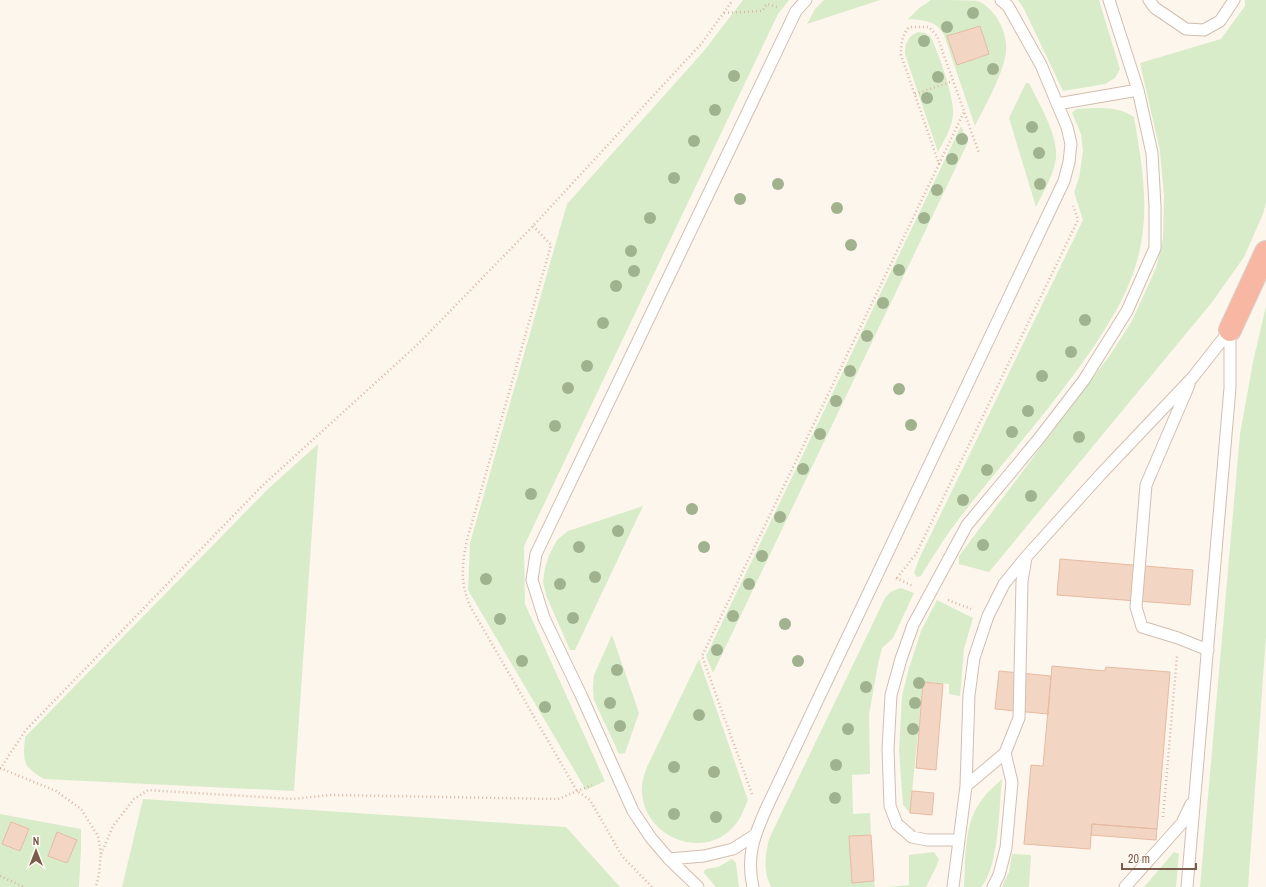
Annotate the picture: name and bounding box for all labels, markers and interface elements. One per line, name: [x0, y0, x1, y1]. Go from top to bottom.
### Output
north arrow: [16, 831, 56, 871]
text: N: [33, 834, 39, 848]
scale bar: [1122, 845, 1196, 871]
text: 20 m: [1128, 851, 1150, 867]

